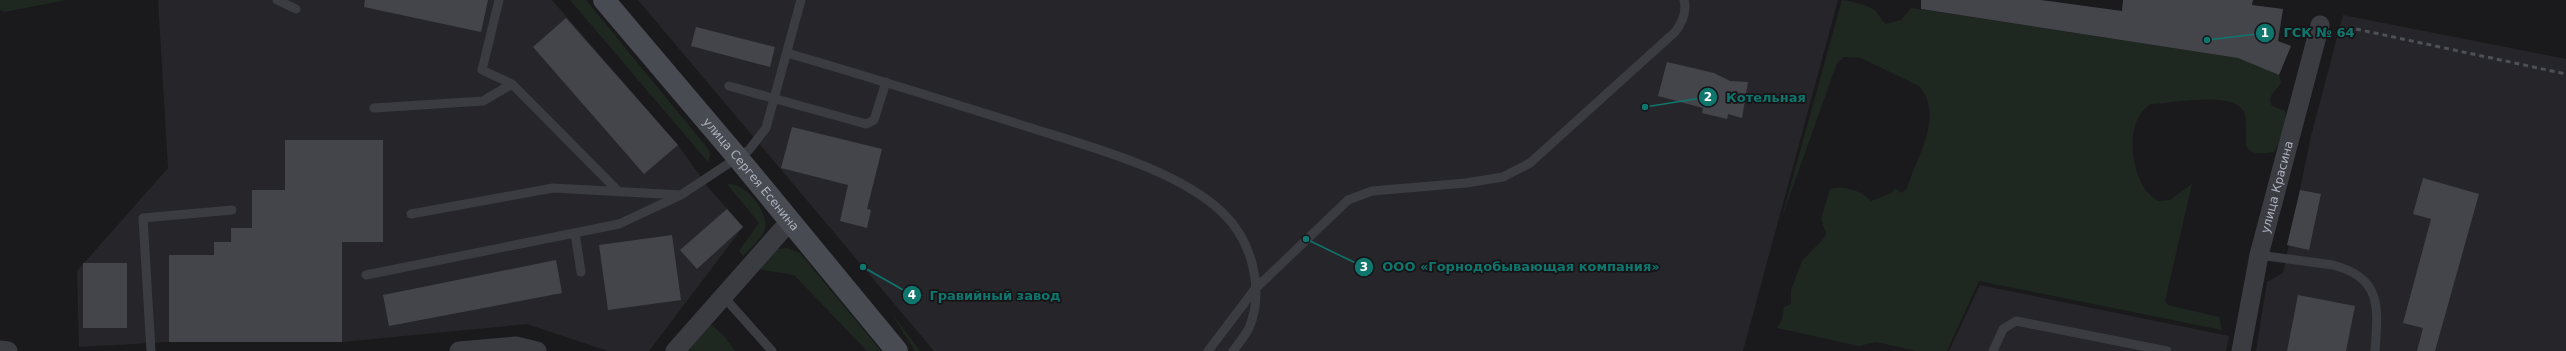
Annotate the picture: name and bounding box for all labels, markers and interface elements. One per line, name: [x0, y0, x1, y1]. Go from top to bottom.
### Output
callout: ГСК № 64: [2255, 20, 2362, 45]
text: ГСК № 64: [2283, 25, 2355, 40]
text: 1: [2261, 26, 2269, 40]
callout: Котельная: [1698, 85, 1813, 110]
text: 2: [1704, 90, 1712, 104]
text: Котельная: [1726, 90, 1806, 105]
street label: улица Сергея Есенина: [700, 115, 802, 234]
street label: улица Красина: [2258, 139, 2296, 235]
callout: ООО «Горнодобывающая компания»: [1354, 254, 1668, 279]
text: ООО «Горнодобывающая компания»: [1382, 259, 1660, 274]
text: 3: [1360, 260, 1368, 274]
callout: Гравийный завод: [902, 283, 1069, 308]
text: 4: [908, 288, 916, 302]
text: Гравийный завод: [929, 288, 1061, 303]

